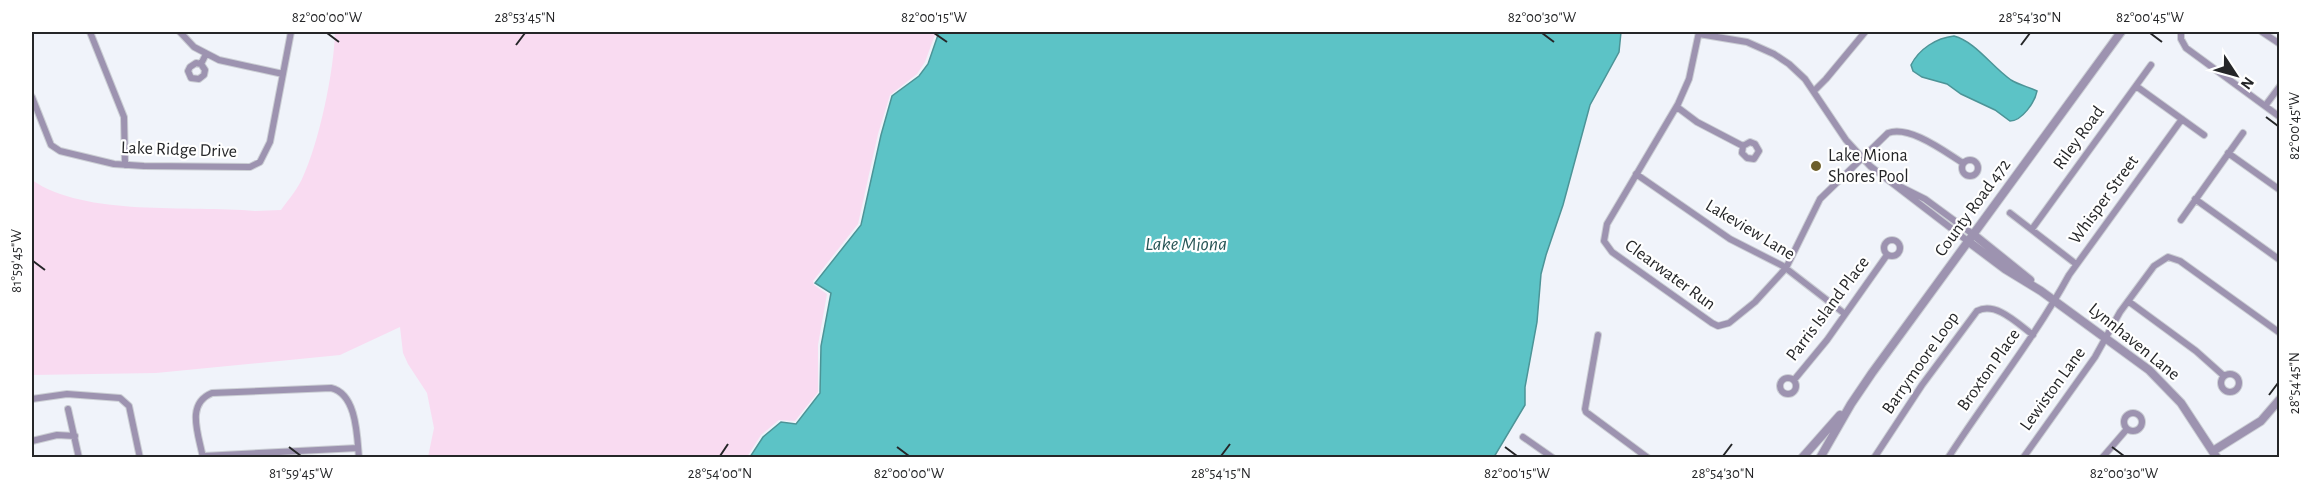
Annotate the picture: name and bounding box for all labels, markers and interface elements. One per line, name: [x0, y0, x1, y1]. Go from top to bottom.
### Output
text: 82°00'00"W: [292, 10, 363, 25]
text: 28°53'45"N: [494, 10, 556, 25]
text: 82°00'15"W: [901, 10, 968, 25]
text: 82°00'30"W: [1508, 10, 1577, 25]
text: 28°54'30"N: [1999, 10, 2061, 25]
text: 82°00'45"W: [2116, 10, 2185, 25]
north arrow: [2206, 45, 2266, 105]
text: N: [2238, 74, 2257, 92]
text: 82°00'45"W: [2287, 91, 2302, 160]
street label: Riley Road: [2050, 103, 2108, 173]
street label: Lake Ridge Drive: [121, 139, 237, 161]
place label: Lake Miona Shores Pool: [1828, 147, 1909, 186]
street label: Whisper Street: [2066, 152, 2142, 248]
street label: County Road 472: [1932, 156, 2014, 260]
marker: Lake Miona Shores Pool: [1809, 159, 1823, 173]
street label: Lakeview Lane: [1702, 196, 1798, 264]
text: 81°59'45"W: [9, 229, 24, 293]
water label: Lake Miona: [1145, 234, 1227, 254]
street label: Clearwater Run: [1621, 236, 1719, 314]
street label: Parris Island Place: [1783, 254, 1873, 364]
street label: Lynnhaven Lane: [2085, 300, 2183, 384]
street label: Barrymoore Loop: [1879, 309, 1963, 417]
street label: Broxton Place: [1954, 326, 2024, 414]
street label: Lewiston Lane: [2017, 344, 2089, 434]
text: 28°54'45"N: [2287, 352, 2302, 414]
text: 81°59'45"W: [269, 466, 333, 481]
text: 28°54'00"N: [688, 466, 752, 481]
text: 82°00'00"W: [874, 466, 945, 481]
text: 28°54'15"N: [1191, 466, 1251, 481]
text: 82°00'15"W: [1484, 466, 1551, 481]
text: 28°54'30"N: [1692, 466, 1754, 481]
text: 82°00'30"W: [2090, 466, 2159, 481]

